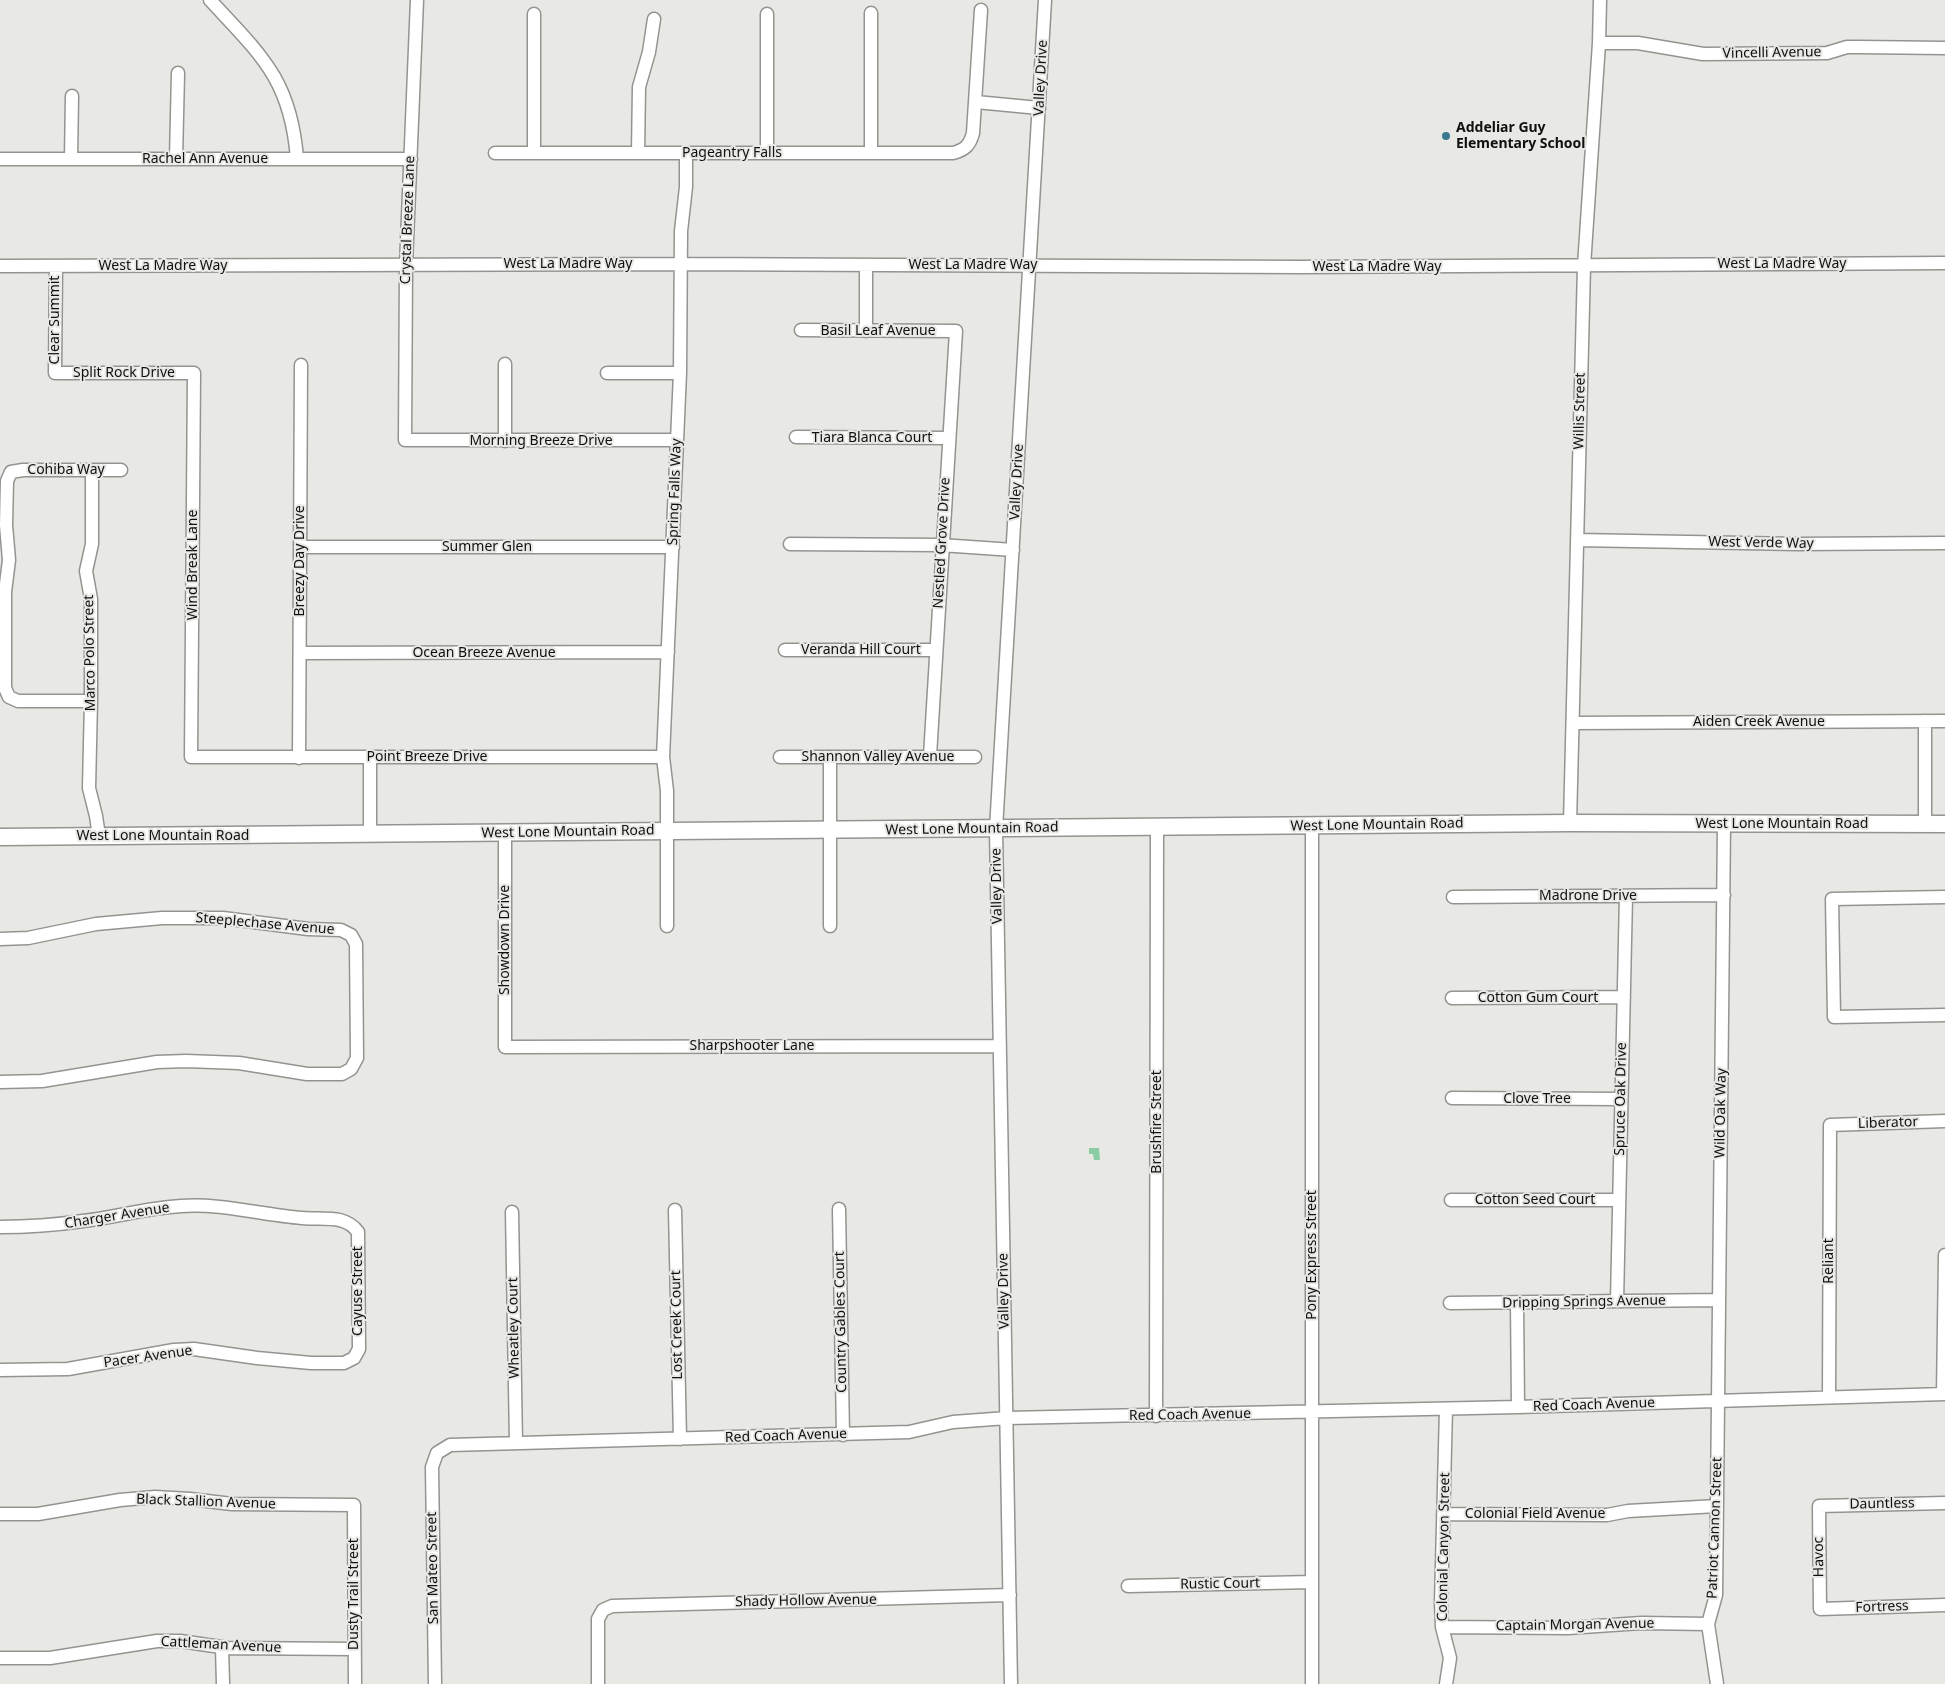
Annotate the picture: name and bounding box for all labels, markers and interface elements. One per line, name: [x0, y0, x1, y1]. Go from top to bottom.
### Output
street label: Valley Drive: [1031, 40, 1051, 116]
street label: Vincelli Avenue: [1722, 44, 1822, 62]
place label: Addeliar Guy Elementary School: [1456, 120, 1586, 152]
marker: Addeliar Guy Elementary School: [1440, 130, 1452, 142]
street label: Pageantry Falls: [682, 145, 782, 161]
street label: Rachel Ann Avenue: [142, 151, 268, 167]
street label: Crystal Breeze Lane: [397, 155, 419, 285]
street label: West La Madre Way: [504, 256, 632, 272]
street label: West La Madre Way: [1718, 256, 1846, 272]
street label: West La Madre Way: [909, 257, 1037, 273]
street label: West La Madre Way: [99, 258, 227, 274]
street label: West La Madre Way: [1313, 259, 1441, 275]
street label: Clear Summit: [47, 276, 63, 364]
street label: Basil Leaf Avenue: [820, 323, 936, 339]
street label: Split Rock Drive: [73, 365, 175, 381]
street label: Willis Street: [1571, 372, 1589, 450]
street label: Tiara Blanca Court: [812, 430, 932, 446]
street label: Morning Breeze Drive: [469, 433, 613, 449]
street label: Spring Falls Way: [665, 438, 685, 546]
street label: Valley Drive: [1007, 444, 1027, 520]
street label: Cohiba Way: [27, 462, 105, 478]
street label: Nestled Grove Drive: [930, 477, 954, 609]
street label: Breezy Day Drive: [292, 505, 308, 617]
street label: Wind Break Lane: [185, 510, 201, 620]
street label: West Verde Way: [1708, 534, 1814, 552]
street label: Summer Glen: [442, 539, 532, 555]
street label: Marco Polo Street: [81, 595, 99, 711]
street label: Veranda Hill Court: [801, 642, 921, 658]
street label: Ocean Breeze Avenue: [412, 645, 556, 661]
street label: Aiden Creek Avenue: [1693, 714, 1825, 730]
street label: Point Breeze Drive: [367, 749, 487, 765]
street label: Shannon Valley Avenue: [801, 749, 955, 765]
street label: West Lone Mountain Road: [1290, 815, 1464, 835]
street label: West Lone Mountain Road: [1696, 816, 1868, 832]
street label: West Lone Mountain Road: [885, 819, 1059, 839]
street label: West Lone Mountain Road: [481, 822, 655, 842]
street label: West Lone Mountain Road: [77, 828, 249, 844]
street label: Valley Drive: [988, 848, 1006, 924]
street label: Showdown Drive: [497, 885, 513, 995]
street label: Madrone Drive: [1539, 888, 1637, 904]
street label: Steeplechase Avenue: [195, 910, 335, 938]
street label: Cotton Gum Court: [1478, 990, 1598, 1006]
street label: Sharpshooter Lane: [690, 1038, 814, 1054]
street label: Spruce Oak Drive: [1612, 1042, 1630, 1156]
street label: Wild Oak Way: [1712, 1068, 1730, 1158]
street label: Brushfire Street: [1149, 1070, 1165, 1174]
street label: Clove Tree: [1503, 1091, 1571, 1107]
street label: Liberator: [1858, 1114, 1918, 1132]
street label: Pony Express Street: [1304, 1190, 1320, 1320]
street label: Cotton Seed Court: [1475, 1192, 1595, 1208]
street label: Charger Avenue: [63, 1199, 171, 1233]
street label: Reliant: [1821, 1238, 1837, 1284]
street label: Cayuse Street: [350, 1246, 366, 1336]
street label: Country Gables Court: [831, 1251, 851, 1393]
street label: Valley Drive: [995, 1253, 1013, 1329]
street label: Lost Creek Court: [668, 1270, 686, 1380]
street label: Wheatley Court: [505, 1277, 523, 1379]
street label: Dripping Springs Avenue: [1502, 1292, 1666, 1312]
street label: Pacer Avenue: [103, 1342, 193, 1372]
street label: Red Coach Avenue: [1533, 1394, 1655, 1416]
street label: Red Coach Avenue: [1129, 1406, 1251, 1424]
street label: Red Coach Avenue: [725, 1425, 847, 1447]
street label: Patriot Cannon Street: [1704, 1457, 1726, 1599]
street label: Colonial Canyon Street: [1434, 1472, 1454, 1622]
street label: Black Stallion Avenue: [136, 1491, 276, 1513]
street label: Dauntless: [1849, 1495, 1915, 1513]
street label: Colonial Field Avenue: [1465, 1506, 1605, 1522]
street label: San Mateo Street: [424, 1512, 442, 1624]
street label: Havoc: [1810, 1537, 1828, 1577]
street label: Dusty Trail Street: [346, 1538, 362, 1650]
street label: Rustic Court: [1180, 1575, 1260, 1593]
street label: Shady Hollow Avenue: [735, 1591, 877, 1611]
street label: Fortress: [1855, 1598, 1909, 1616]
street label: Captain Morgan Avenue: [1495, 1615, 1655, 1635]
street label: Cattleman Avenue: [160, 1633, 282, 1657]

